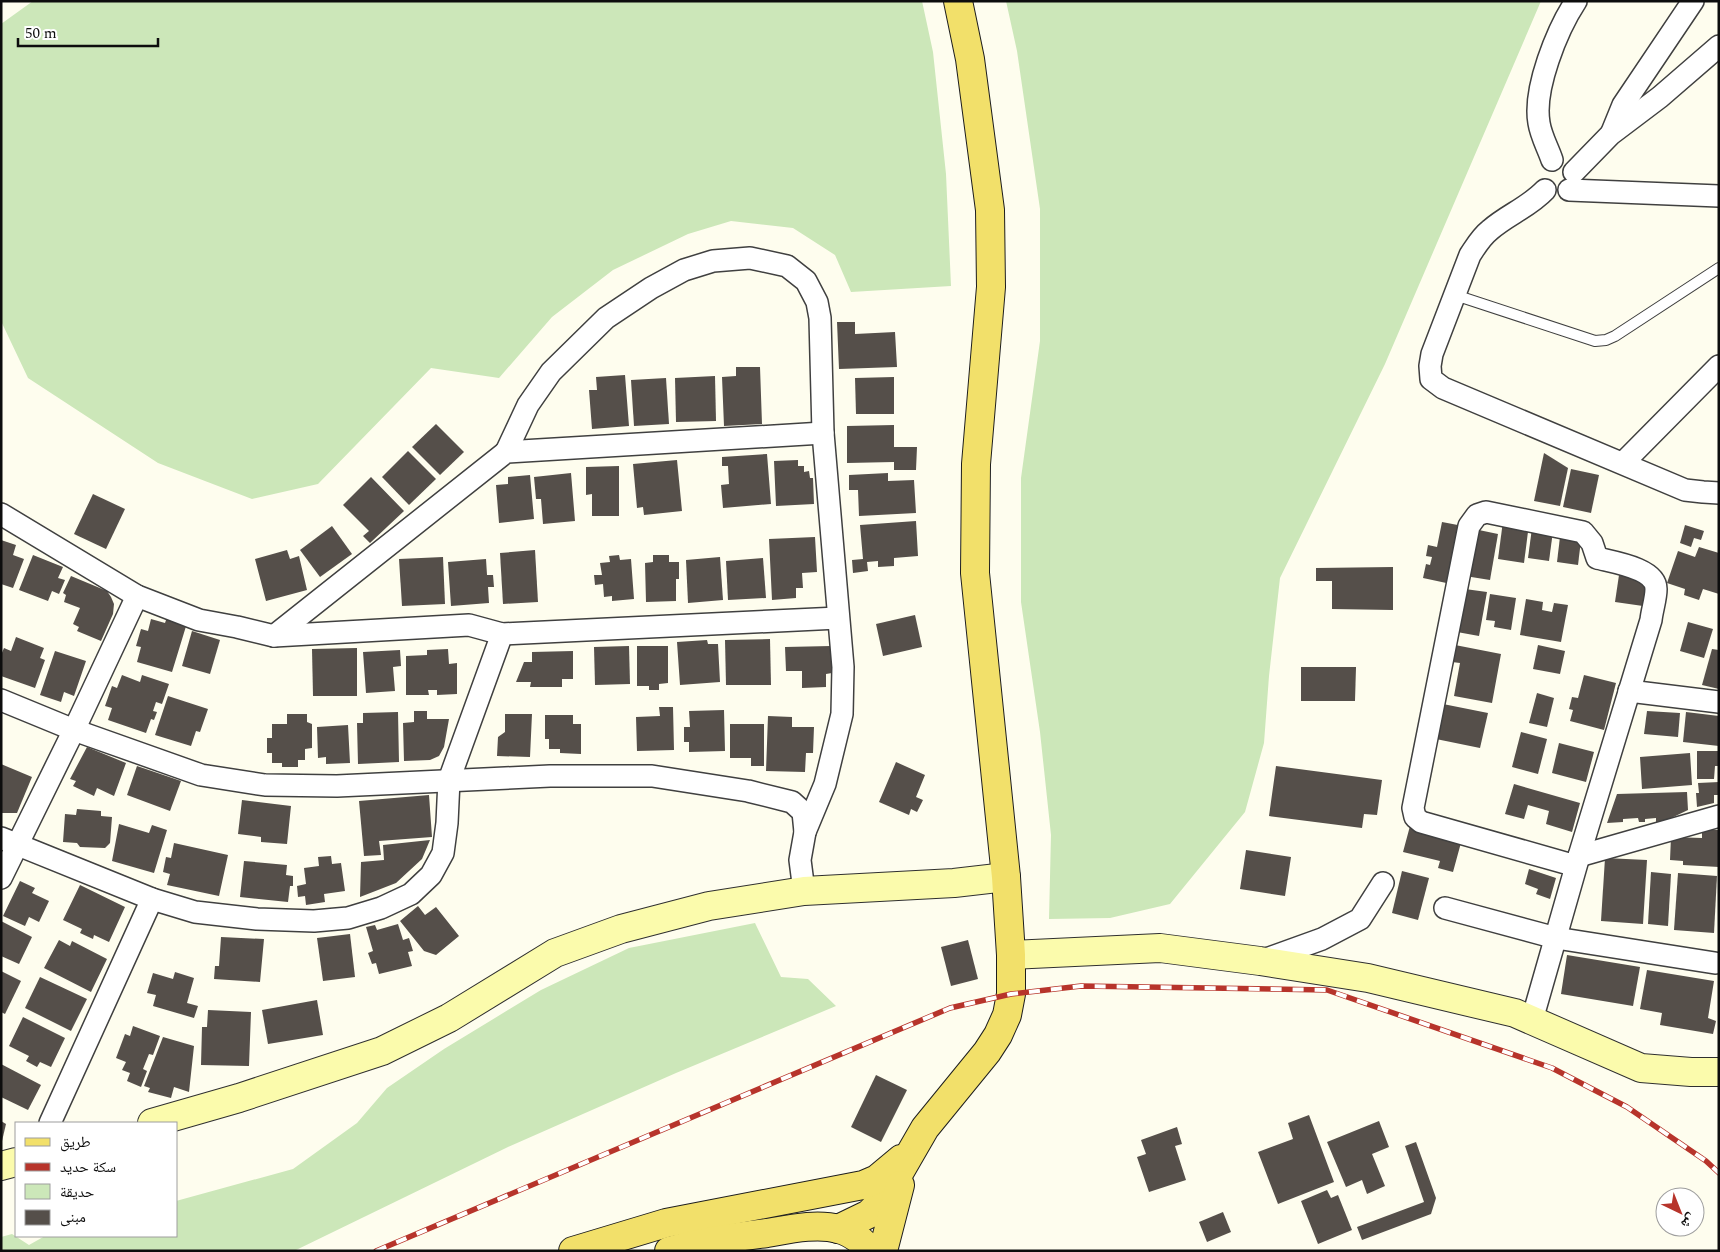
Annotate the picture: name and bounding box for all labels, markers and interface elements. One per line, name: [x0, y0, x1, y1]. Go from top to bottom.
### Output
scale bar: [18, 15, 158, 47]
text: 50 m: [25, 22, 57, 45]
legend: [15, 1122, 178, 1237]
text: طريق: [60, 1131, 91, 1154]
text: سكة حديد: [60, 1156, 116, 1179]
text: حديقة: [60, 1181, 95, 1204]
north arrow: [1655, 1187, 1705, 1237]
text: مبنى: [60, 1206, 86, 1229]
text: ش: [1676, 1208, 1701, 1234]

